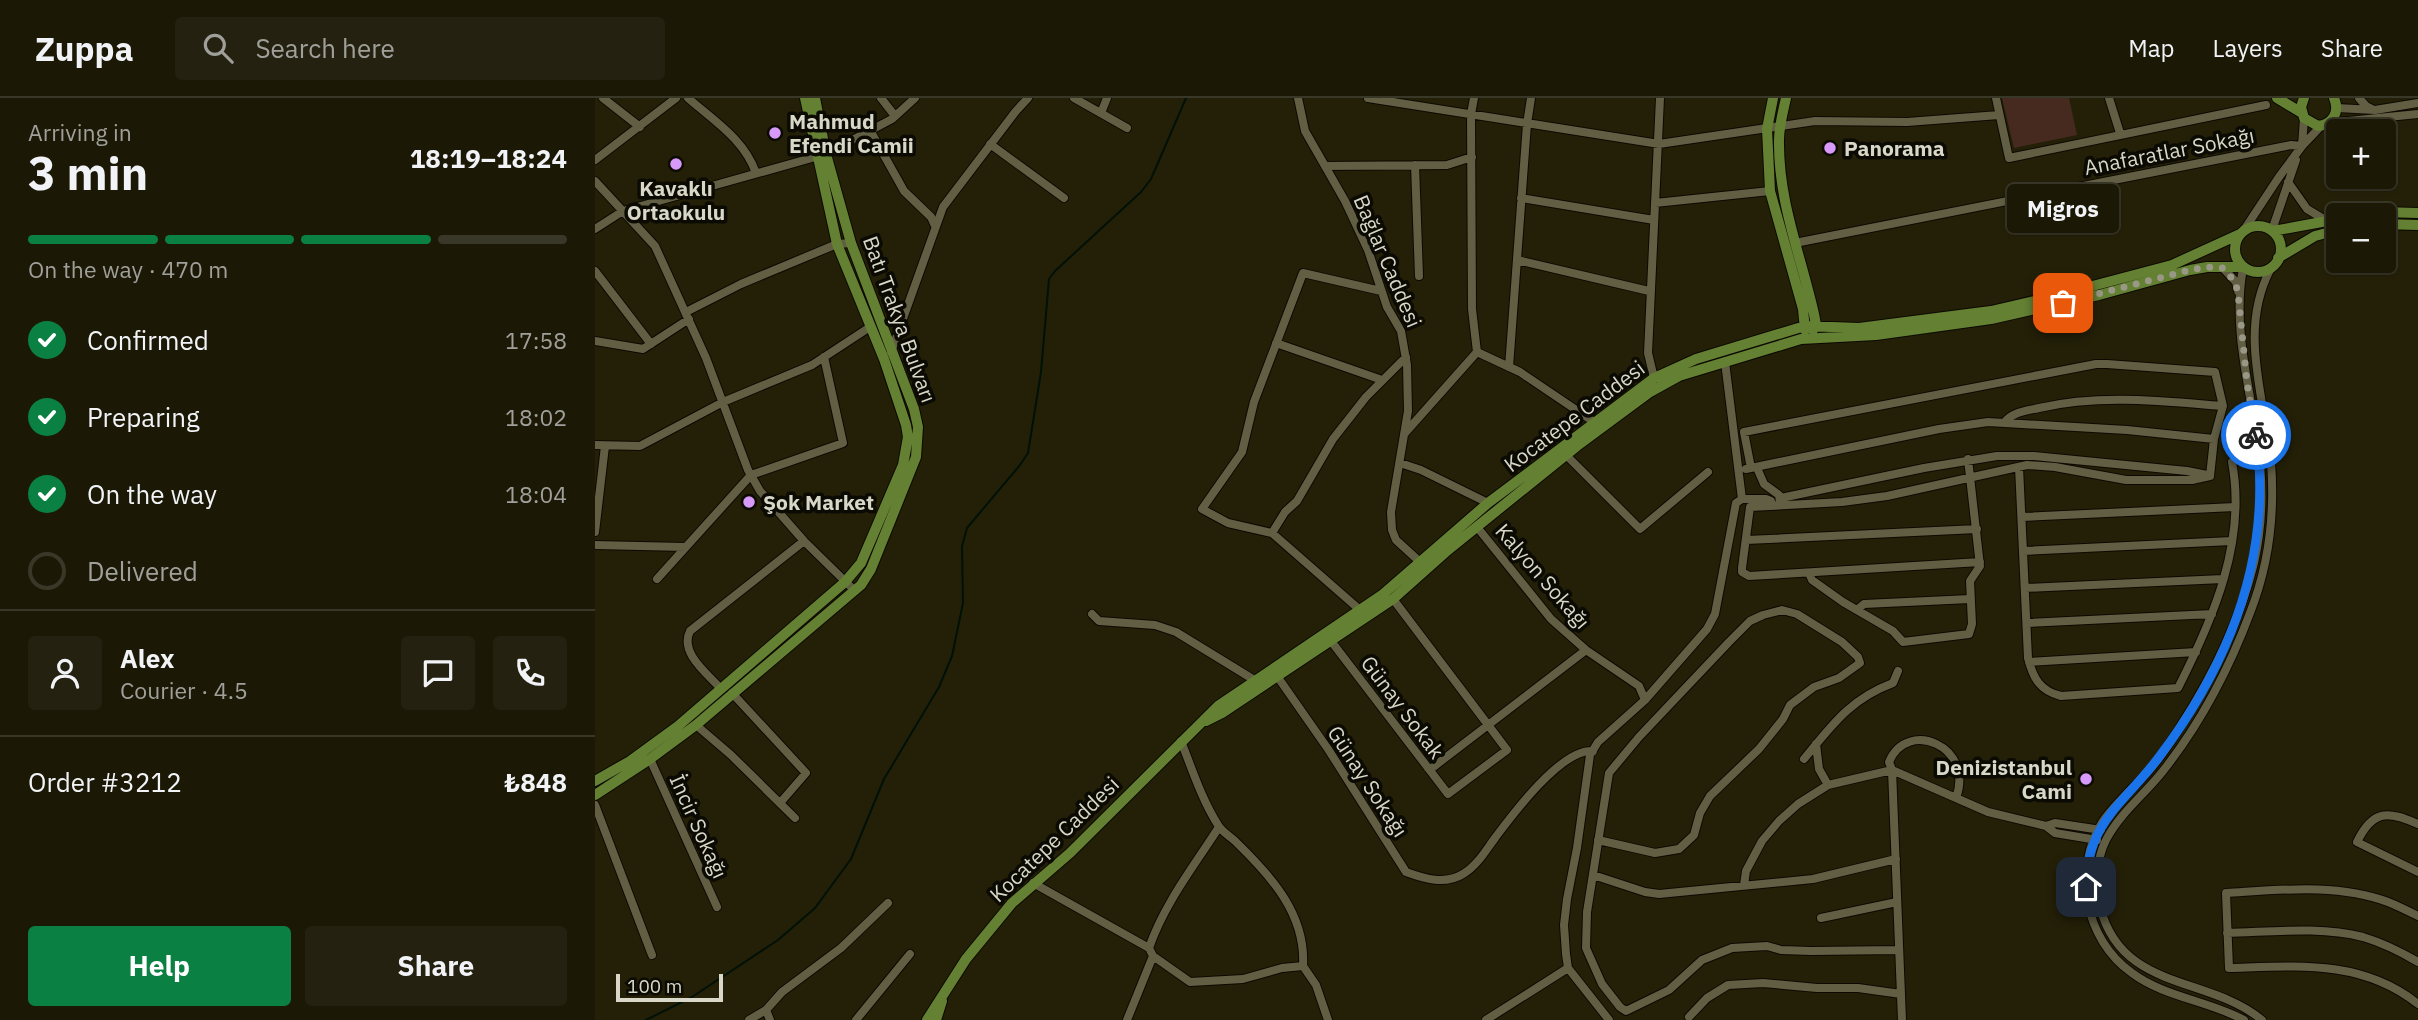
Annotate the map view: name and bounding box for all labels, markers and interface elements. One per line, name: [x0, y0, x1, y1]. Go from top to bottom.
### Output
search box: [175, 17, 665, 80]
text: Zuppa: [35, 27, 133, 70]
icon: search: [199, 29, 237, 67]
text: Search here: [255, 31, 395, 65]
text: Map: [2128, 32, 2175, 64]
text: Layers: [2213, 32, 2283, 64]
text: Share: [2321, 32, 2383, 64]
place label: Mahmud Efendi Camii: [789, 107, 914, 159]
text: Arriving in: [28, 117, 132, 147]
map controls: [2326, 119, 2396, 273]
button: +: [2326, 119, 2396, 189]
street label: Anafaratlar Sokağı: [2081, 121, 2257, 181]
marker: Mahmud Efendi Camii: [767, 125, 783, 141]
place label: Panorama: [1844, 134, 1945, 162]
marker: Panorama: [1822, 140, 1838, 156]
text: 18:19–18:24: [410, 141, 567, 175]
text: 3 min: [28, 143, 148, 203]
marker: Kavaklı Ortaokulu: [668, 156, 684, 172]
place label: Kavaklı Ortaokulu: [627, 174, 725, 226]
callout: Migros: [2007, 184, 2119, 233]
street label: Bağlar Caddesi: [1348, 190, 1428, 332]
text: Migros: [2027, 193, 2099, 223]
button: −: [2326, 203, 2396, 273]
street label: Batı Trakya Bulvarı: [857, 232, 943, 406]
text: On the way · 470 m: [28, 254, 228, 284]
pin: [2033, 273, 2093, 333]
icon: bag: [2044, 284, 2082, 322]
icon: check: [28, 321, 66, 359]
text: Confirmed: [87, 323, 209, 357]
text: 17:58: [505, 325, 567, 355]
street label: Kocatepe Caddesi: [1498, 354, 1650, 478]
icon: check: [28, 398, 66, 436]
text: Preparing: [87, 400, 200, 434]
courier: [2221, 400, 2291, 470]
text: 18:02: [505, 402, 567, 432]
icon: bike: [2237, 416, 2275, 454]
icon: check: [28, 475, 66, 513]
text: On the way: [87, 477, 217, 511]
text: 18:04: [505, 479, 567, 509]
place label: Şok Market: [763, 488, 874, 516]
marker: Şok Market: [741, 494, 757, 510]
street label: Kalyon Sokağı: [1489, 517, 1597, 635]
text: Delivered: [87, 554, 198, 588]
button: person: [28, 636, 102, 710]
button: chat: [401, 636, 475, 710]
button: phone: [493, 636, 567, 710]
text: Alex: [120, 641, 174, 675]
street label: Günay Sokak: [1355, 650, 1451, 764]
text: Courier · 4.5: [120, 675, 248, 705]
street label: Günay Sokağı: [1322, 720, 1414, 842]
place label: Denizistanbul Cami: [1936, 753, 2072, 805]
text: Order #3212: [28, 765, 182, 799]
text: ₺848: [504, 765, 567, 799]
street label: İncir Sokağı: [664, 769, 734, 883]
street label: Kocatepe Caddesi: [983, 770, 1125, 908]
marker: Denizistanbul Cami: [2078, 771, 2094, 787]
pin: [2056, 857, 2116, 917]
icon: home: [2067, 868, 2105, 906]
button: Help: [28, 926, 291, 1006]
button: Share: [305, 926, 567, 1006]
scale bar: [616, 971, 723, 1003]
text: 100 m: [627, 974, 682, 998]

